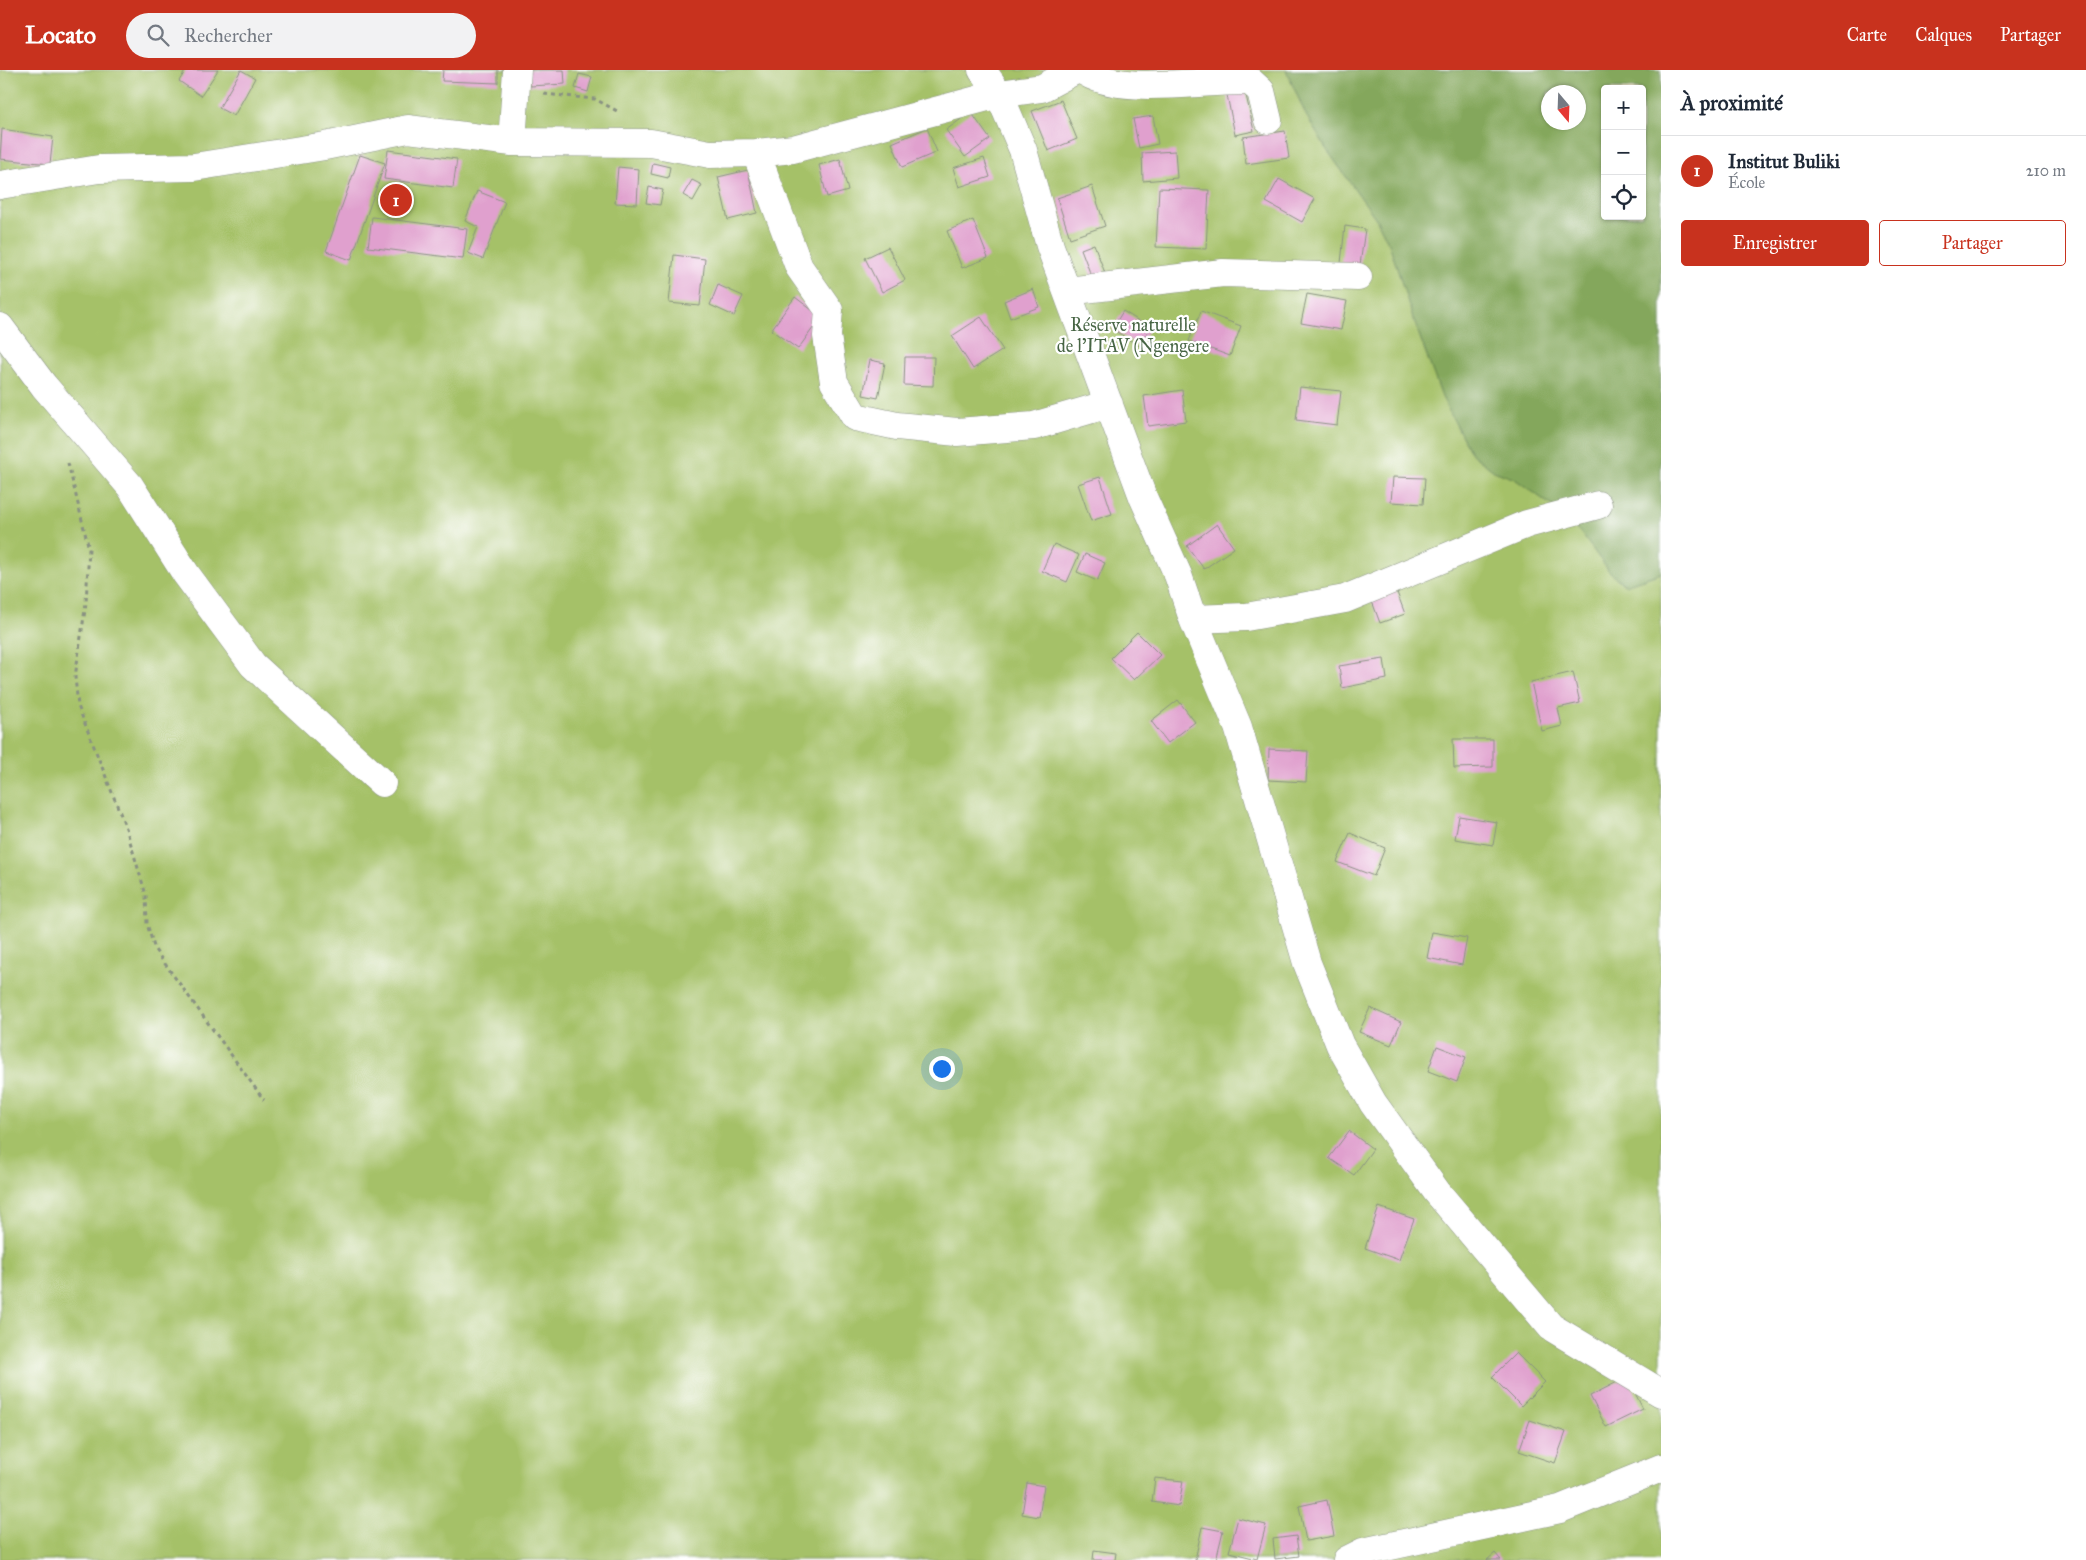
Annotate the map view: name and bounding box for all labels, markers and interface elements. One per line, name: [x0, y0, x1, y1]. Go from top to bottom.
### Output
search box: [126, 13, 476, 58]
text: Locato: [25, 20, 96, 50]
icon: search: [144, 21, 172, 49]
text: Rechercher: [184, 24, 272, 47]
text: Carte: [1847, 24, 1887, 46]
text: Calques: [1915, 24, 1972, 46]
text: Partager: [2000, 24, 2061, 46]
north arrow: [1541, 85, 1586, 130]
map controls: [1601, 85, 1646, 220]
button: +: [1601, 85, 1646, 130]
text: À proximité: [1681, 90, 1783, 116]
button: −: [1601, 130, 1646, 175]
text: Institut Buliki: [1728, 150, 1840, 173]
text: 1: [1694, 161, 1700, 180]
text: 210 m: [2026, 161, 2066, 180]
text: École: [1728, 173, 1765, 192]
button: locate: [1601, 175, 1646, 220]
pin: 1: [380, 181, 412, 219]
button: Enregistrer: [1681, 220, 1869, 266]
button: Partager: [1879, 220, 2066, 266]
park label: Réserve naturelle de l'ITAV (Ngengere: [1057, 314, 1209, 358]
your location: [929, 1056, 955, 1082]

